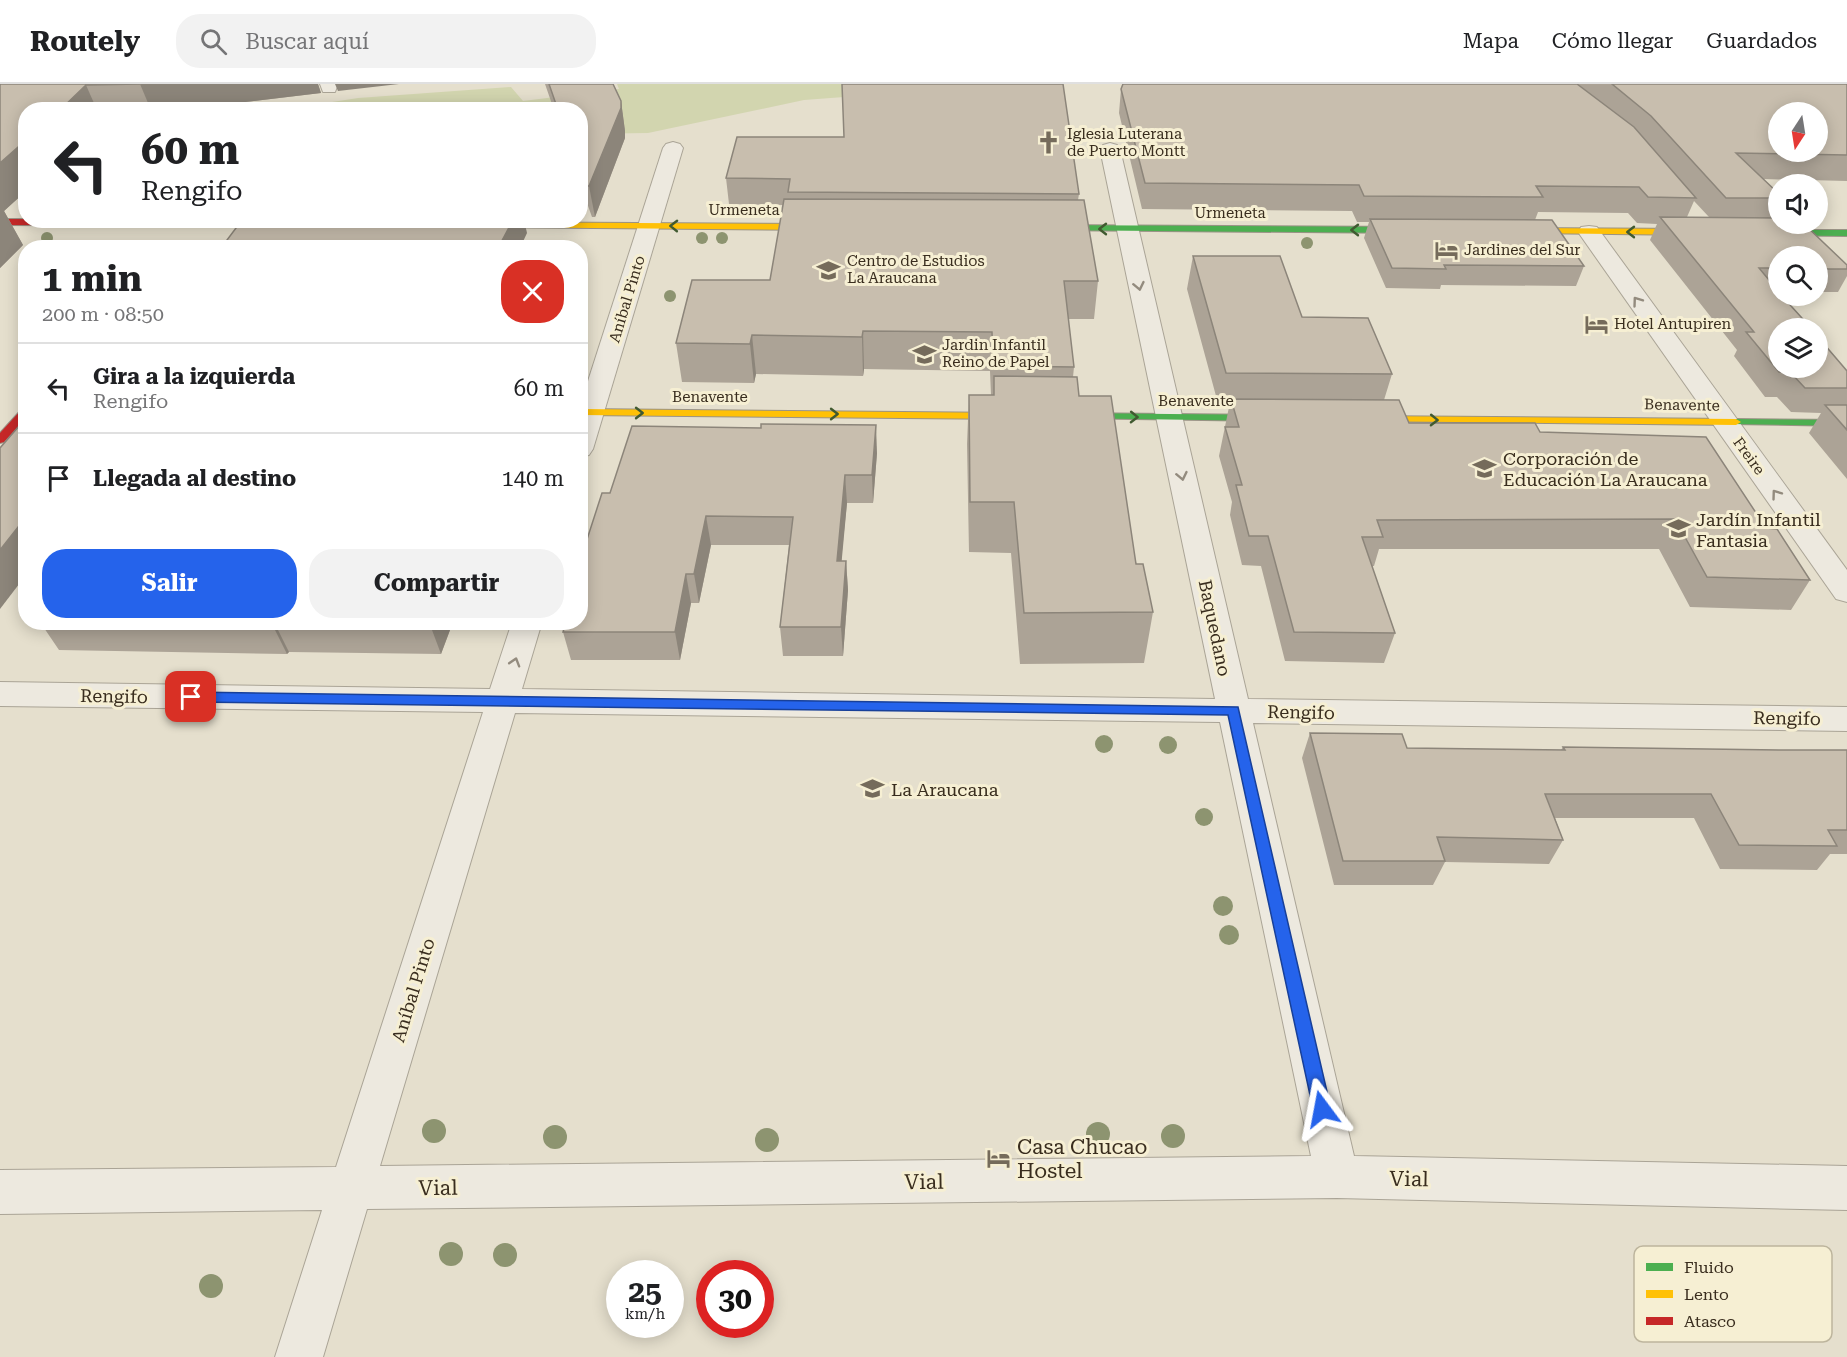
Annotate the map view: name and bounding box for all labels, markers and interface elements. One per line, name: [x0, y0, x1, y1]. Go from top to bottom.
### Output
search box: [176, 14, 596, 68]
text: Routely: [30, 25, 140, 58]
icon: search: [197, 25, 230, 58]
text: Buscar aquí: [245, 29, 369, 54]
text: Mapa: [1463, 29, 1519, 53]
text: Cómo llegar: [1552, 29, 1673, 53]
text: Guardados: [1706, 29, 1817, 53]
north arrow: [1768, 102, 1828, 162]
map controls: [1768, 102, 1828, 378]
text: 60 m: [141, 125, 239, 174]
place label: Iglesia Luterana de Puerto Montt: [1067, 125, 1186, 160]
icon: left: [42, 126, 120, 204]
church icon: Iglesia Luterana de Puerto Montt: [1036, 130, 1062, 156]
button: sound: [1768, 174, 1828, 234]
text: Rengifo: [141, 175, 243, 207]
street label: Urmeneta: [708, 201, 780, 219]
street label: Urmeneta: [1194, 204, 1266, 222]
one-way arrow: [670, 220, 679, 232]
one-way arrow: [1098, 222, 1107, 235]
one-way arrow: [1351, 224, 1360, 236]
one-way arrow: [1627, 226, 1636, 238]
hotel icon: Jardines del Sur: [1433, 237, 1459, 263]
place label: Jardines del Sur: [1464, 241, 1580, 259]
button: search: [1768, 246, 1828, 306]
place label: Centro de Estudios La Araucana: [847, 252, 985, 287]
street label: Aníbal Pinto: [605, 253, 649, 345]
school or university icon: Centro de Estudios La Araucana: [816, 257, 842, 283]
text: 1 min: [42, 258, 142, 300]
button: close: [501, 260, 564, 323]
one-way arrow: [1132, 281, 1145, 291]
one-way arrow: [1634, 297, 1645, 308]
text: 200 m · 08:50: [42, 302, 164, 326]
hotel icon: Hotel Antupiren: [1583, 311, 1609, 337]
place label: Hotel Antupiren: [1614, 315, 1731, 333]
button: layers: [1768, 318, 1828, 378]
place label: Jardin Infantil Reino de Papel: [942, 336, 1050, 371]
school or university icon: Jardin Infantil Reino de Papel: [911, 341, 937, 367]
text: Gira a la izquierda: [93, 364, 295, 389]
icon: left: [42, 372, 75, 405]
text: 60 m: [514, 376, 564, 401]
street label: Benavente: [672, 388, 748, 406]
text: Rengifo: [93, 389, 168, 413]
street label: Benavente: [1158, 392, 1234, 410]
street label: Benavente: [1644, 395, 1720, 415]
one-way arrow: [634, 407, 643, 419]
one-way arrow: [829, 408, 838, 421]
one-way arrow: [1129, 411, 1138, 423]
one-way arrow: [1429, 414, 1438, 426]
street label: Freire: [1729, 434, 1769, 478]
place label: Corporación de Educación La Araucana: [1503, 448, 1708, 490]
school or university icon: Corporación de Educación La Araucana: [1472, 455, 1498, 481]
icon: arrive: [42, 462, 75, 495]
text: Llegada al destino: [93, 466, 296, 491]
text: 140 m: [501, 466, 564, 491]
one-way arrow: [1174, 471, 1187, 481]
one-way arrow: [1772, 489, 1783, 500]
place label: Jardín Infantil Fantasia: [1696, 509, 1821, 551]
school or university icon: Jardín Infantil Fantasia: [1665, 516, 1691, 542]
button: Salir: [42, 549, 297, 618]
button: Compartir: [309, 549, 564, 618]
street label: Baquedano: [1195, 578, 1235, 678]
one-way arrow: [508, 657, 520, 668]
pin: [165, 671, 216, 722]
icon: arrive: [174, 680, 207, 713]
street label: Rengifo: [80, 685, 148, 707]
street label: Rengifo: [1267, 701, 1335, 723]
street label: Rengifo: [1753, 707, 1821, 729]
school or university icon: La Araucana: [860, 776, 886, 802]
place label: La Araucana: [891, 779, 999, 800]
street label: Aníbal Pinto: [387, 935, 439, 1045]
position arrow: [1290, 1077, 1354, 1141]
place label: Casa Chucao Hostel: [1017, 1135, 1147, 1183]
hotel icon: Casa Chucao Hostel: [986, 1146, 1012, 1172]
street label: Vial: [1389, 1167, 1429, 1191]
street label: Vial: [904, 1170, 944, 1194]
street label: Vial: [418, 1176, 458, 1200]
legend: [1634, 1246, 1832, 1342]
text: Fluido: [1684, 1258, 1734, 1277]
speed limit sign: 30: [696, 1260, 774, 1338]
text: 25: [628, 1274, 662, 1309]
text: Lento: [1684, 1285, 1729, 1304]
text: km/h: [625, 1305, 665, 1323]
text: Atasco: [1684, 1312, 1736, 1331]

